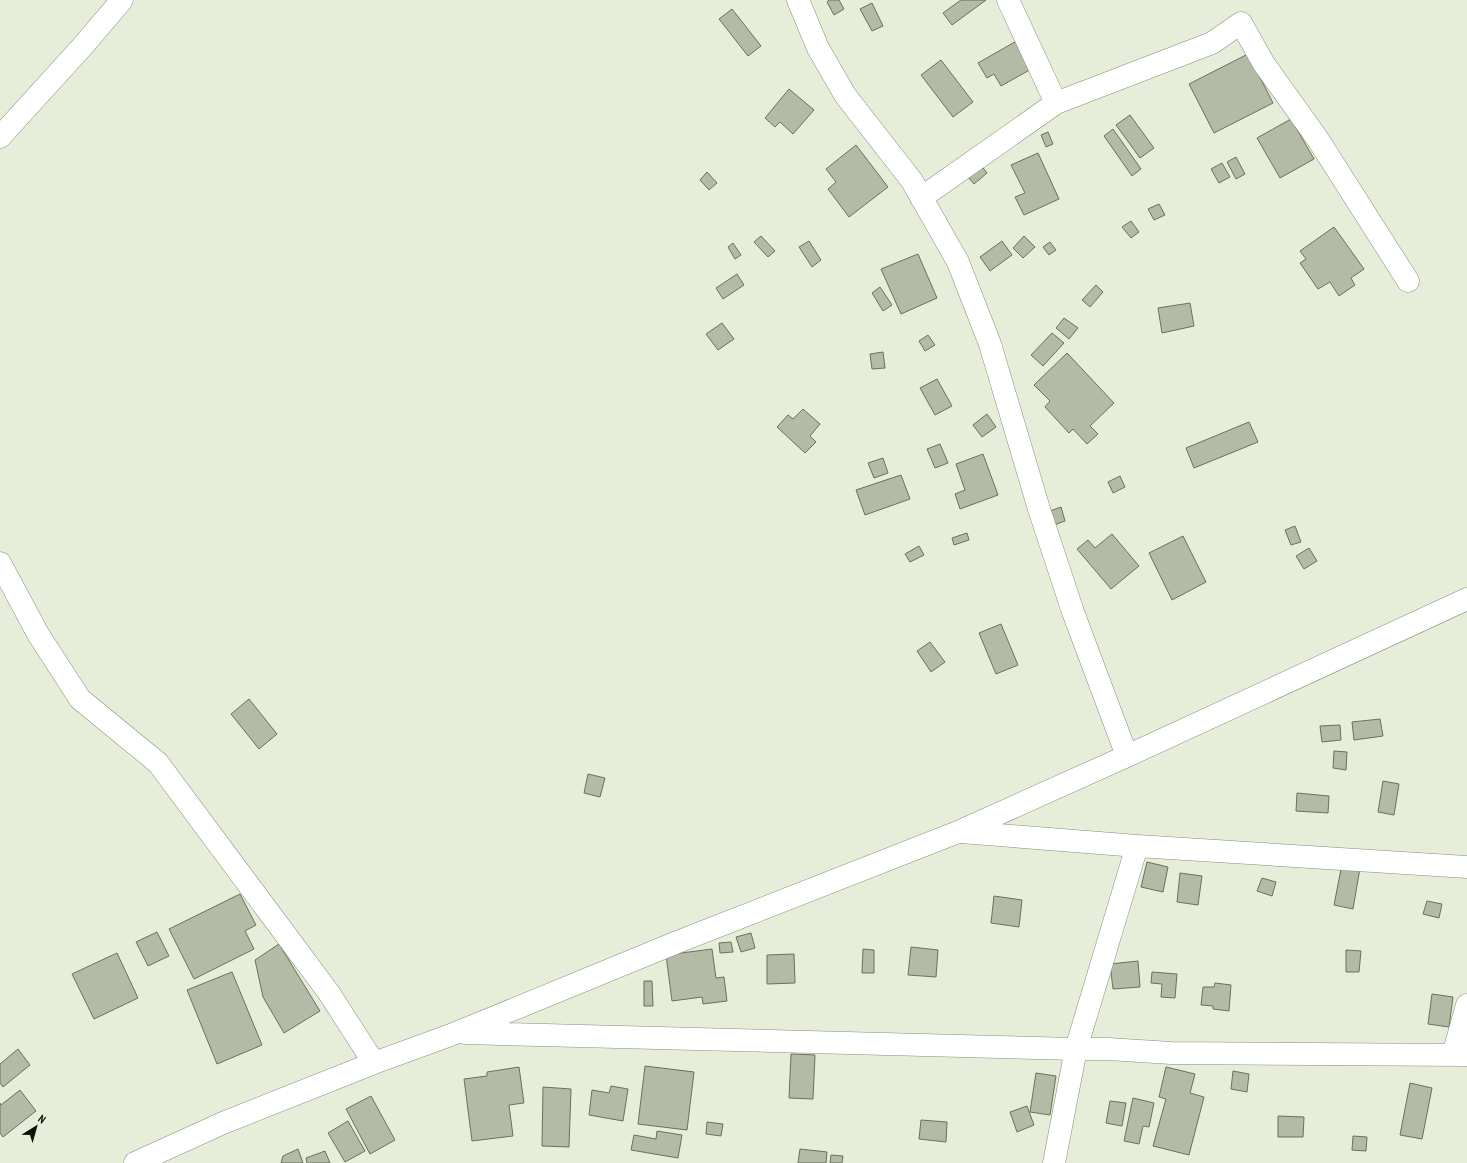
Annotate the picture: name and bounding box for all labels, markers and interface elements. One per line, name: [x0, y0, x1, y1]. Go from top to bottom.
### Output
north arrow: [16, 1107, 56, 1147]
text: N: [35, 1112, 49, 1126]

